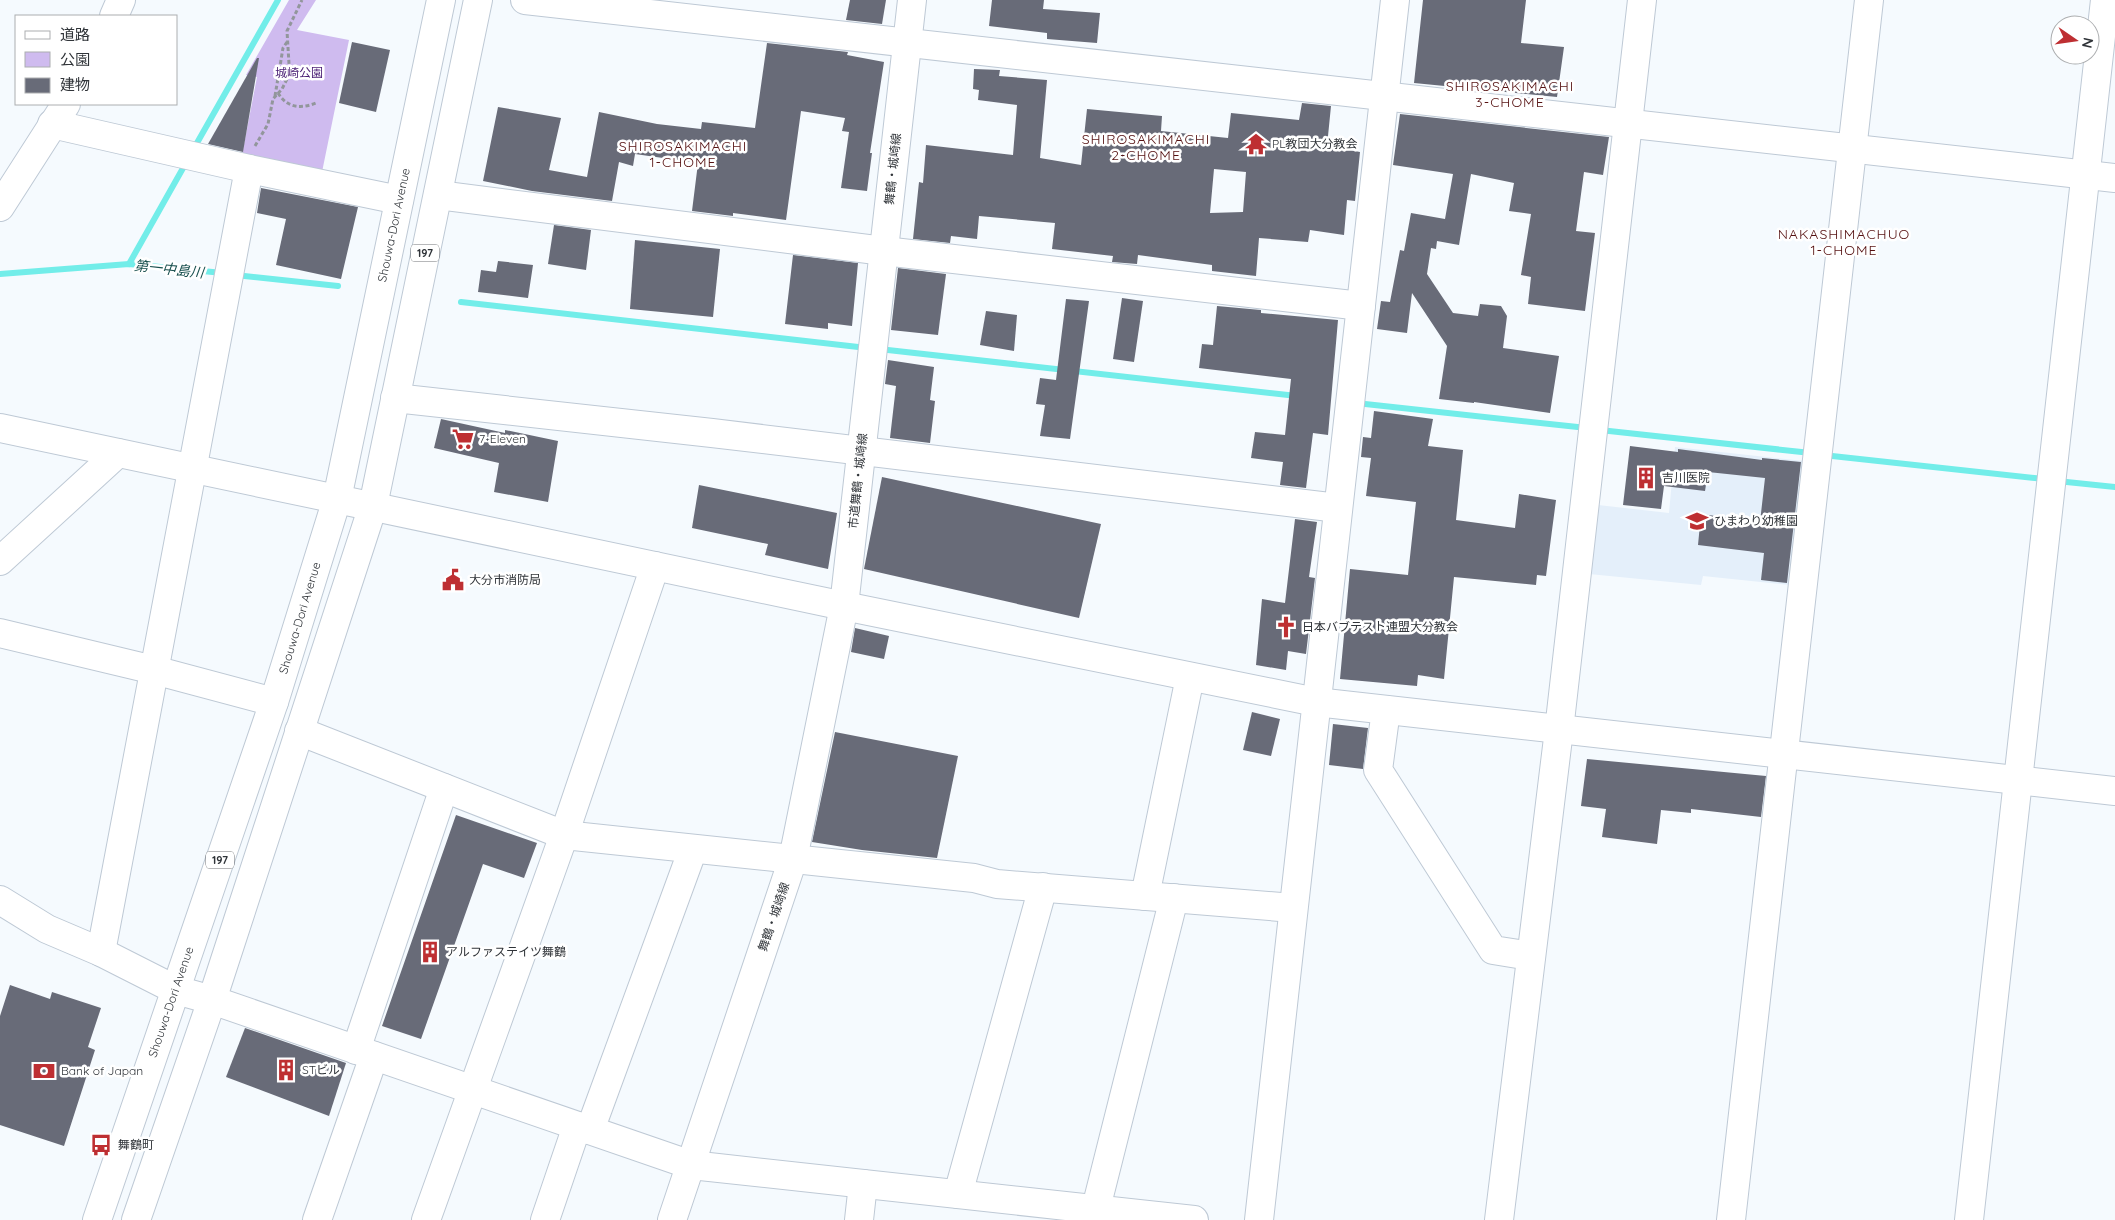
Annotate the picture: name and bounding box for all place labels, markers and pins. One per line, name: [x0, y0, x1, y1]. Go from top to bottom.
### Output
temple icon: PL教団大分教会: [1243, 131, 1269, 157]
place label: PL教団大分教会: [1272, 136, 1358, 151]
supermarket icon: 7-Eleven: [450, 426, 476, 452]
place label: 7-Eleven: [479, 431, 526, 446]
building icon: 吉川医院: [1633, 465, 1659, 491]
place label: 吉川医院: [1662, 470, 1710, 485]
school or university icon: ひまわり幼稚園: [1684, 508, 1710, 534]
place label: ひまわり幼稚園: [1714, 513, 1798, 528]
public building icon: 大分市消防局: [440, 567, 466, 593]
place label: 大分市消防局: [469, 572, 541, 587]
church icon: 日本バブテスト連盟大分教会: [1273, 614, 1299, 640]
place label: 日本バブテスト連盟大分教会: [1302, 619, 1458, 634]
building icon: アルファステイツ舞鶴: [417, 939, 443, 965]
place label: アルファステイツ舞鶴: [446, 944, 566, 959]
building icon: STビル: [273, 1057, 299, 1083]
bank icon: Bank of Japan: [31, 1058, 57, 1084]
place label: STビル: [302, 1062, 340, 1077]
place label: Bank of Japan: [61, 1063, 143, 1078]
bus stop icon: 舞鶴町: [88, 1132, 114, 1158]
place label: 舞鶴町: [118, 1137, 154, 1152]

